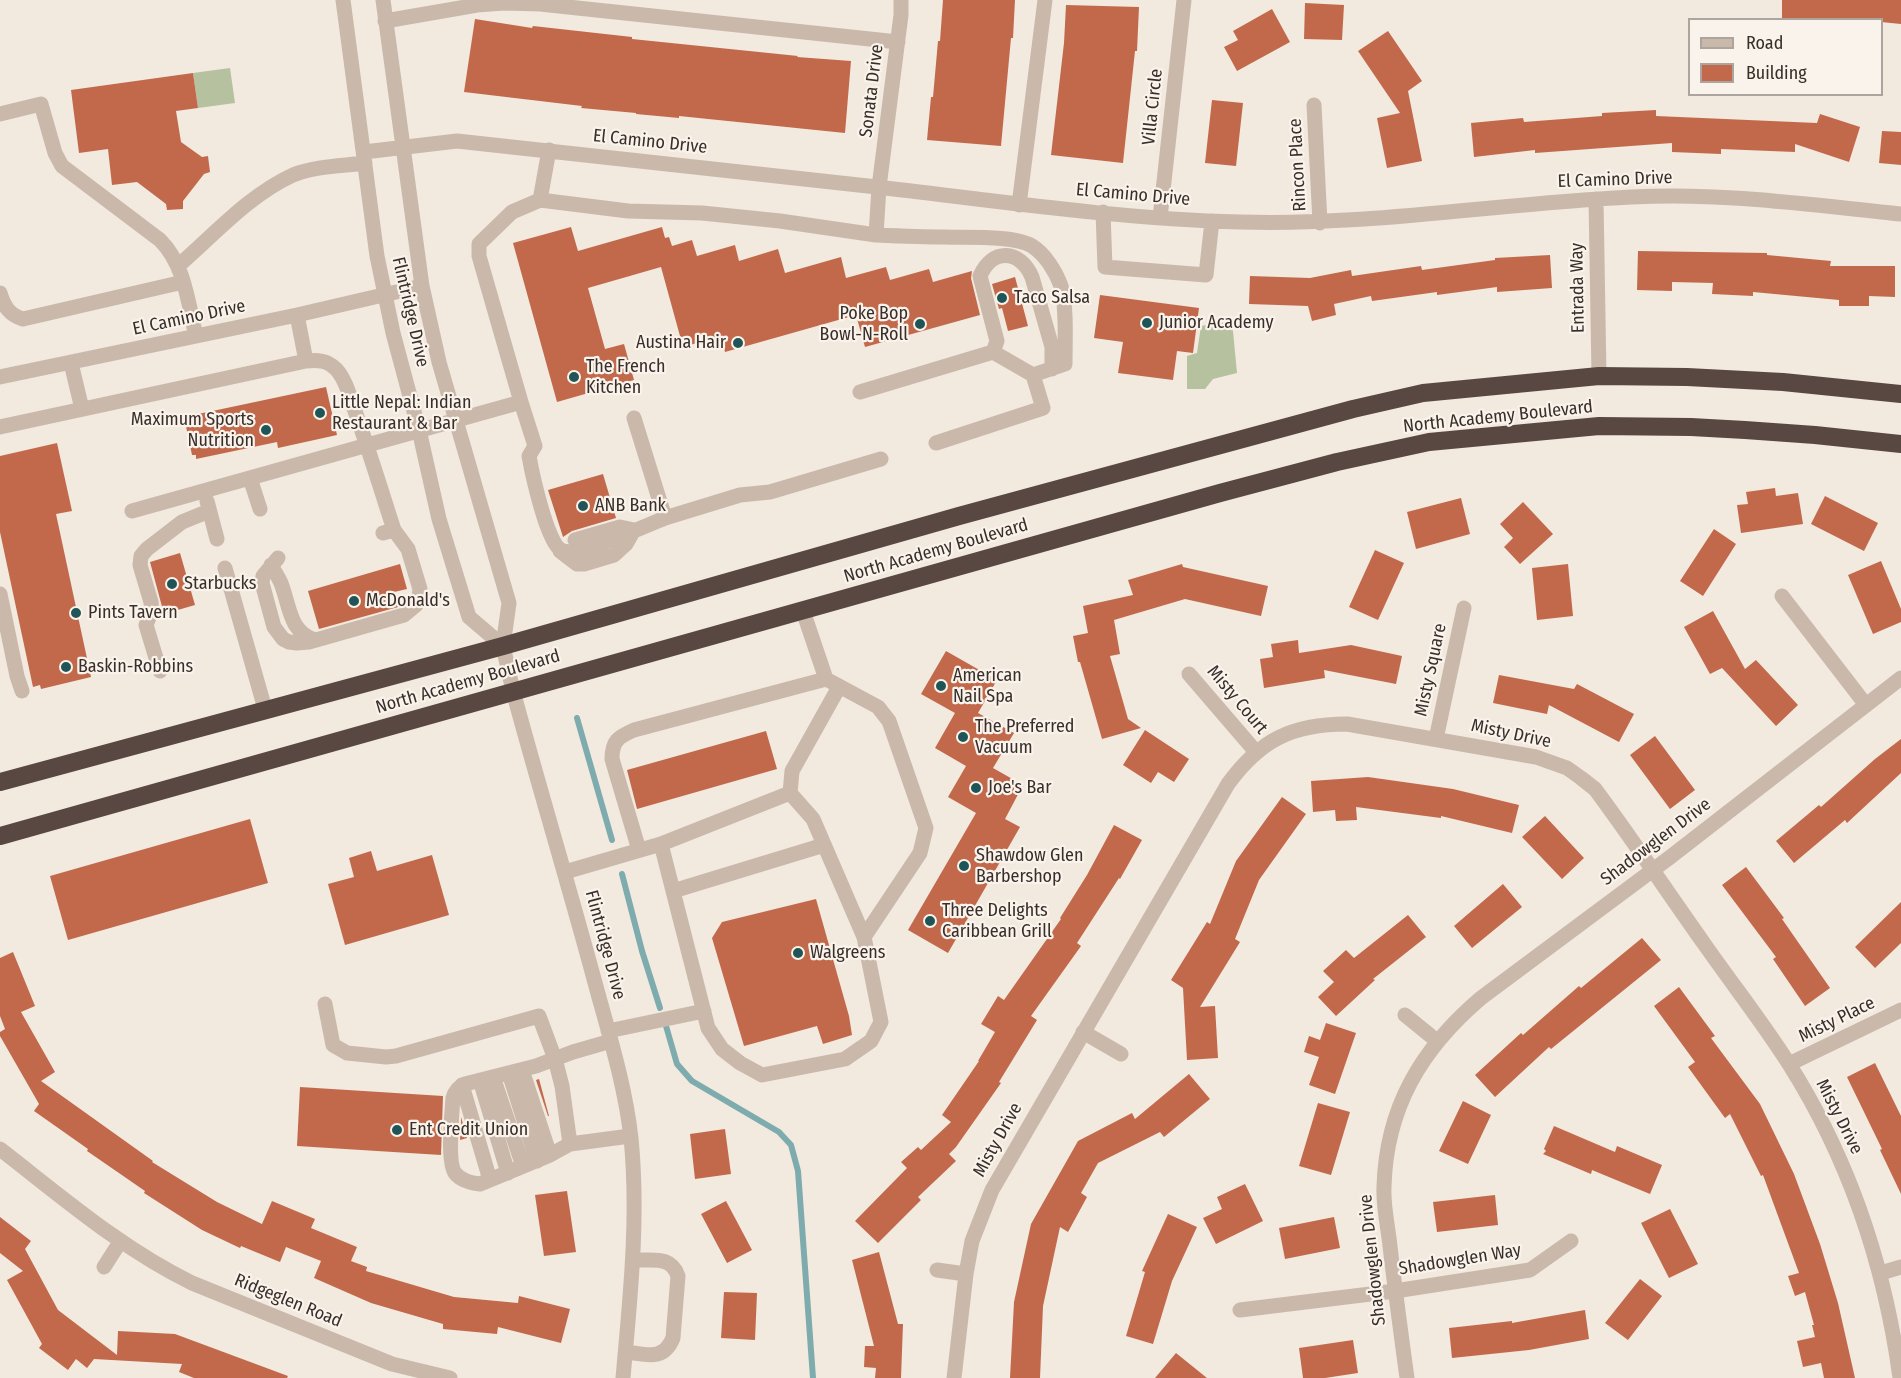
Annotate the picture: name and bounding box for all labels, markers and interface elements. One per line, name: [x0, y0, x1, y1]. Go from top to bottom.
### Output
legend: [1688, 18, 1883, 96]
text: Road: [1746, 32, 1783, 54]
street label: Sonata Drive: [856, 43, 888, 139]
text: Building: [1746, 62, 1807, 84]
street label: Villa Circle: [1138, 68, 1168, 146]
street label: Rincon Place: [1285, 118, 1311, 212]
street label: El Camino Drive: [592, 125, 708, 159]
street label: El Camino Drive: [1557, 167, 1673, 193]
street label: El Camino Drive: [1075, 179, 1191, 211]
street label: Entrada Way: [1566, 243, 1590, 333]
street label: Flintridge Drive: [387, 255, 433, 369]
place label: Taco Salsa: [1014, 287, 1090, 309]
marker: Taco Salsa: [995, 291, 1009, 305]
street label: El Camino Drive: [131, 296, 247, 340]
place label: Poke Bop Bowl-N-Roll: [820, 303, 908, 346]
place label: Junior Academy: [1159, 312, 1273, 334]
marker: Junior Academy: [1140, 316, 1154, 330]
marker: Poke Bop Bowl-N-Roll: [913, 317, 927, 331]
place label: Austina Hair: [636, 332, 726, 354]
marker: Austina Hair: [731, 336, 745, 350]
place label: The French Kitchen: [586, 356, 666, 398]
marker: The French Kitchen: [567, 370, 581, 384]
place label: Little Nepal: Indian Restaurant & Bar: [332, 392, 471, 434]
street label: North Academy Boulevard: [1402, 396, 1594, 438]
marker: Little Nepal: Indian Restaurant & Bar: [313, 406, 327, 420]
place label: Maximum Sports Nutrition: [131, 409, 254, 452]
marker: Maximum Sports Nutrition: [259, 423, 273, 437]
place label: ANB Bank: [595, 495, 666, 517]
marker: ANB Bank: [576, 499, 590, 513]
street label: North Academy Boulevard: [841, 514, 1031, 588]
place label: Starbucks: [184, 573, 256, 595]
marker: Starbucks: [165, 577, 179, 591]
place label: McDonald's: [366, 590, 450, 612]
marker: McDonald's: [347, 594, 361, 608]
place label: Pints Tavern: [88, 602, 178, 624]
marker: Pints Tavern: [69, 606, 83, 620]
street label: Misty Square: [1411, 621, 1451, 719]
street label: North Academy Boulevard: [373, 645, 563, 719]
place label: Baskin-Robbins: [78, 656, 193, 678]
marker: Baskin-Robbins: [59, 660, 73, 674]
street label: Misty Court: [1202, 661, 1272, 739]
place label: American Nail Spa: [953, 665, 1022, 708]
marker: American Nail Spa: [934, 679, 948, 693]
street label: Misty Drive: [1469, 715, 1553, 753]
place label: The Preferred Vacuum: [975, 716, 1074, 758]
marker: The Preferred Vacuum: [956, 730, 970, 744]
place label: Joe's Bar: [988, 777, 1051, 799]
marker: Joe's Bar: [969, 781, 983, 795]
street label: Shadowglen Drive: [1597, 794, 1715, 890]
place label: Shawdow Glen Barbershop: [976, 845, 1083, 888]
marker: Shawdow Glen Barbershop: [957, 859, 971, 873]
street label: Flintridge Drive: [580, 888, 630, 1002]
place label: Three Delights Caribbean Grill: [942, 900, 1052, 942]
marker: Three Delights Caribbean Grill: [923, 914, 937, 928]
place label: Walgreens: [810, 942, 886, 964]
marker: Walgreens: [791, 946, 805, 960]
street label: Misty Place: [1795, 992, 1879, 1048]
street label: Misty Drive: [1811, 1076, 1867, 1158]
street label: Misty Drive: [969, 1099, 1027, 1181]
place label: Ent Credit Union: [409, 1119, 528, 1141]
marker: Ent Credit Union: [390, 1123, 404, 1137]
street label: Shadowglen Drive: [1355, 1193, 1391, 1327]
street label: Shadowglen Way: [1397, 1240, 1523, 1280]
street label: Ridgeglen Road: [231, 1270, 345, 1332]

